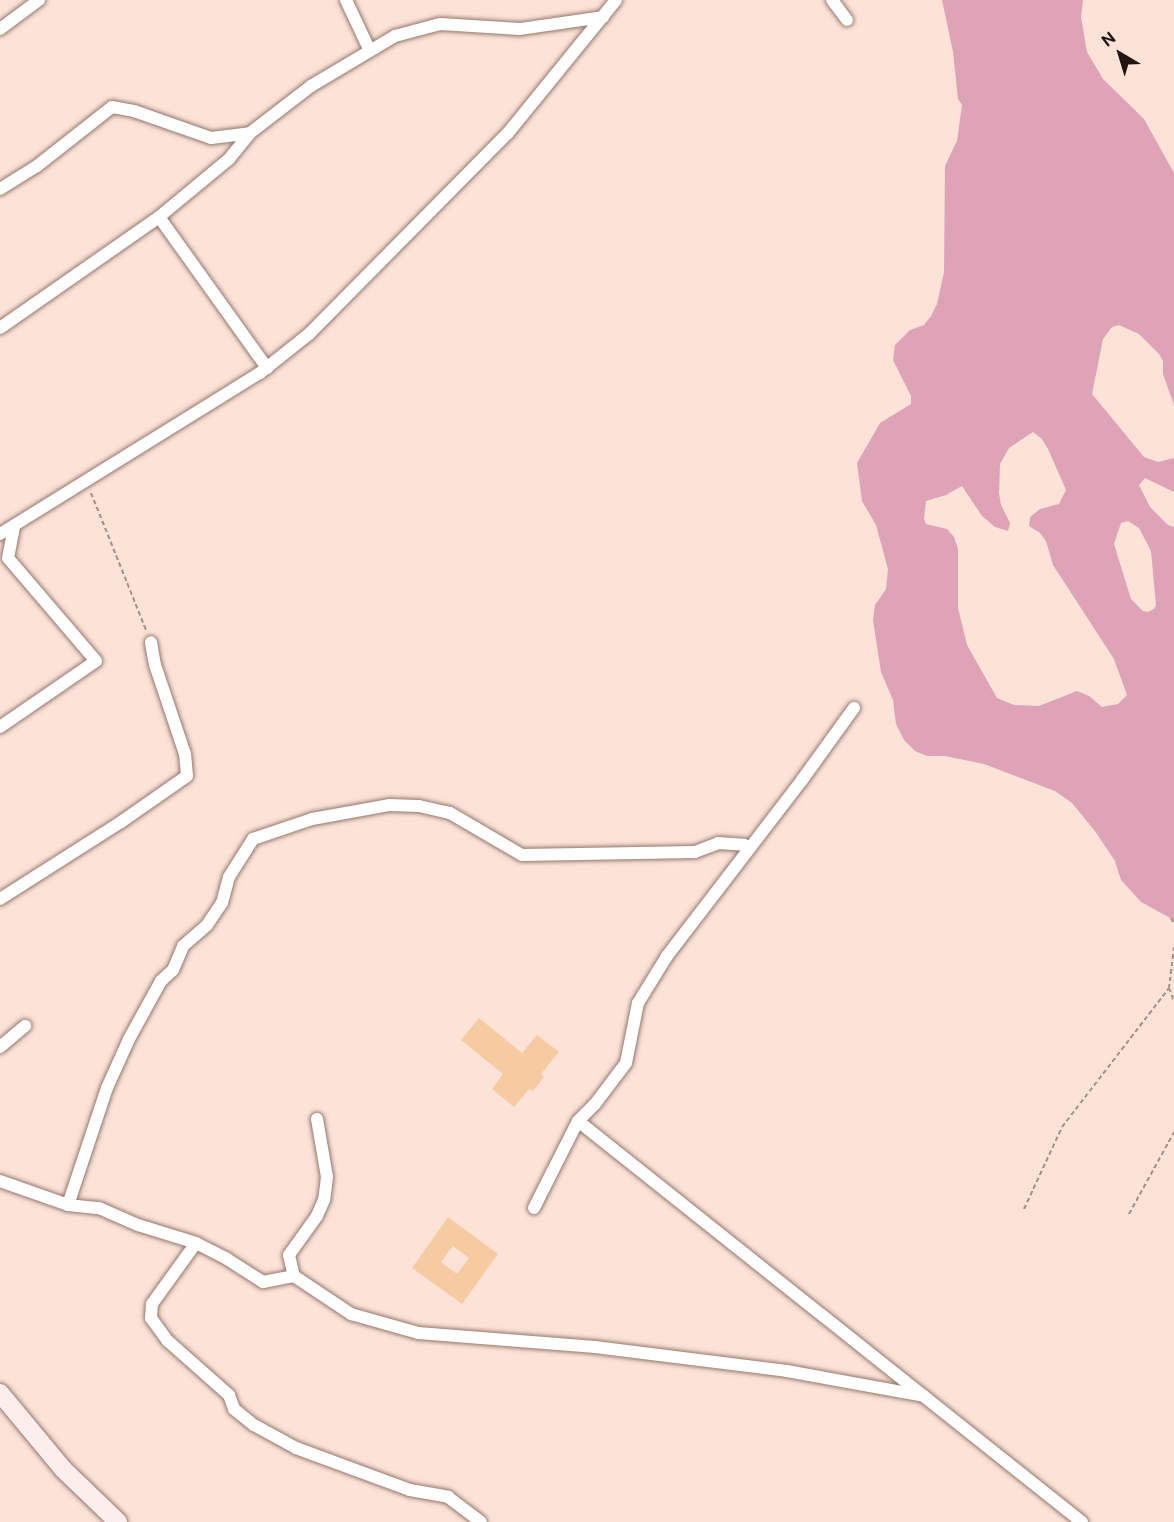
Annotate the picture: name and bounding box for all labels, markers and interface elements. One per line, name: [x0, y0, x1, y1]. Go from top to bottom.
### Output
north arrow: [1090, 24, 1150, 84]
text: N: [1098, 28, 1119, 51]

